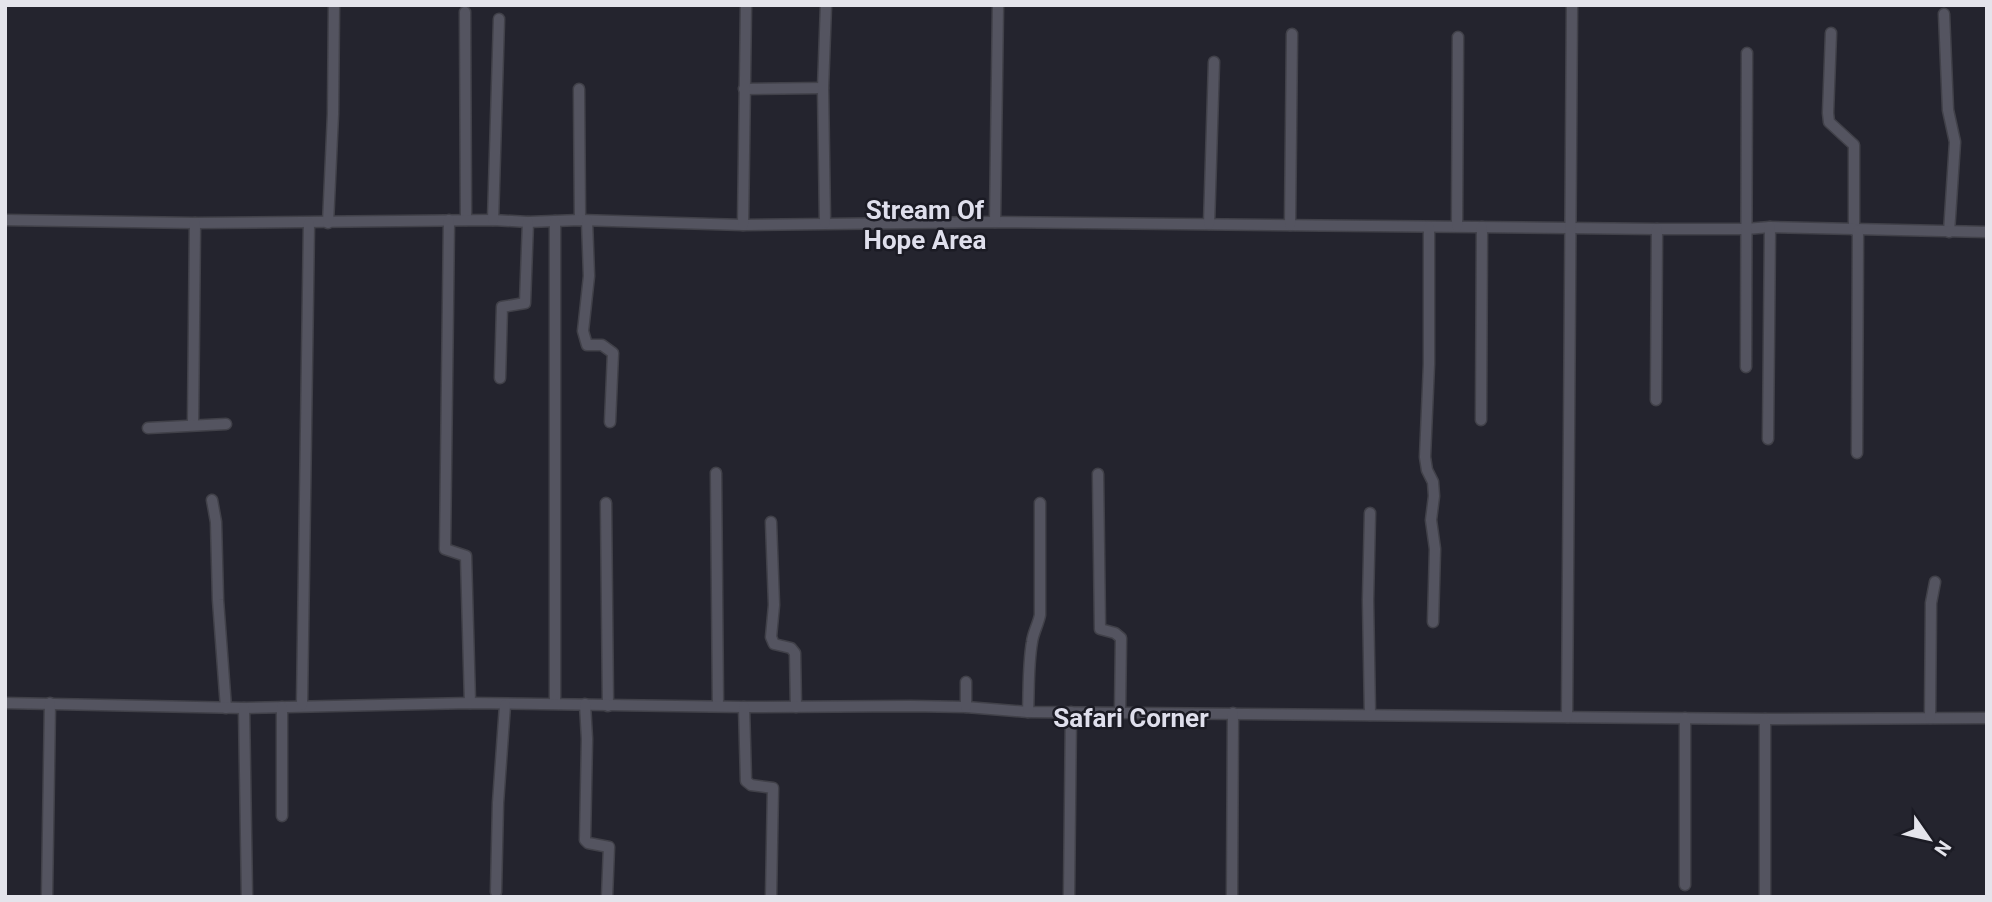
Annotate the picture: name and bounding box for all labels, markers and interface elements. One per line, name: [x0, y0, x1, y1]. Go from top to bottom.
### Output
district label: Stream Of Hope Area: [864, 195, 987, 255]
district label: Safari Corner: [1053, 703, 1209, 733]
north arrow: [1894, 804, 1964, 874]
text: N: [1929, 836, 1956, 860]

